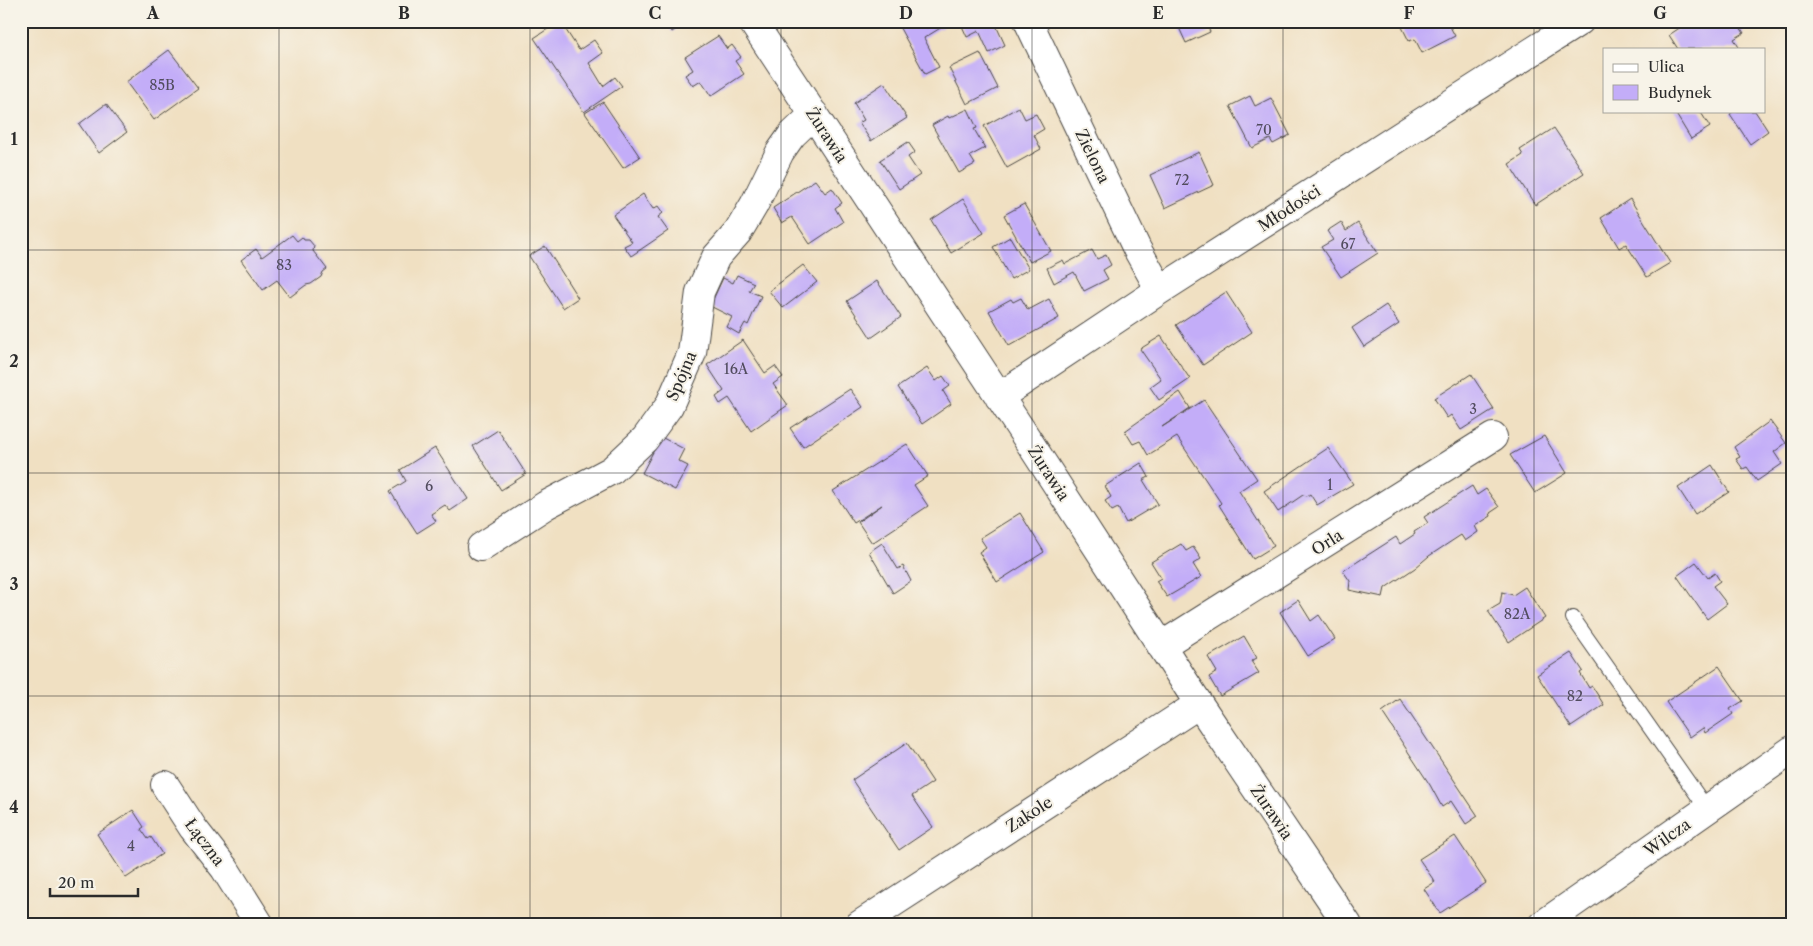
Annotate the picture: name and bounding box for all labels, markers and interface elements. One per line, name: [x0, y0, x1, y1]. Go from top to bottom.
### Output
text: A: [146, 3, 160, 23]
text: B: [398, 3, 410, 23]
text: C: [649, 3, 661, 23]
text: D: [899, 3, 913, 23]
text: E: [1152, 3, 1164, 23]
text: F: [1404, 3, 1415, 23]
text: G: [1653, 3, 1667, 23]
legend: [1603, 48, 1766, 112]
text: Ulica: [1648, 57, 1684, 76]
house number: 85B: [149, 76, 175, 94]
text: Budynek: [1648, 83, 1713, 102]
street label: Żurawia: [802, 104, 853, 167]
house number: 70: [1256, 121, 1272, 139]
street label: Zielona: [1071, 126, 1115, 187]
text: 1: [10, 129, 18, 149]
house number: 72: [1175, 171, 1189, 189]
street label: Młodości: [1254, 180, 1324, 236]
house number: 67: [1341, 235, 1356, 253]
house number: 83: [276, 256, 292, 274]
street label: Spójna: [662, 348, 701, 404]
text: 2: [9, 351, 19, 371]
house number: 16A: [724, 360, 749, 378]
house number: 3: [1469, 400, 1477, 418]
street label: Żurawia: [1024, 442, 1075, 505]
house number: 1: [1327, 476, 1333, 494]
house number: 6: [425, 477, 433, 495]
street label: Orla: [1308, 524, 1347, 559]
text: 3: [9, 574, 19, 594]
house number: 82A: [1504, 605, 1531, 623]
house number: 82: [1567, 687, 1583, 705]
street label: Żurawia: [1246, 781, 1298, 844]
street label: Zakole: [1002, 792, 1056, 836]
text: 4: [9, 797, 19, 817]
street label: Łączna: [181, 814, 230, 870]
street label: Wilcza: [1639, 814, 1695, 861]
house number: 4: [127, 837, 135, 855]
scale bar: [50, 866, 138, 898]
text: 20 m: [58, 873, 94, 892]

